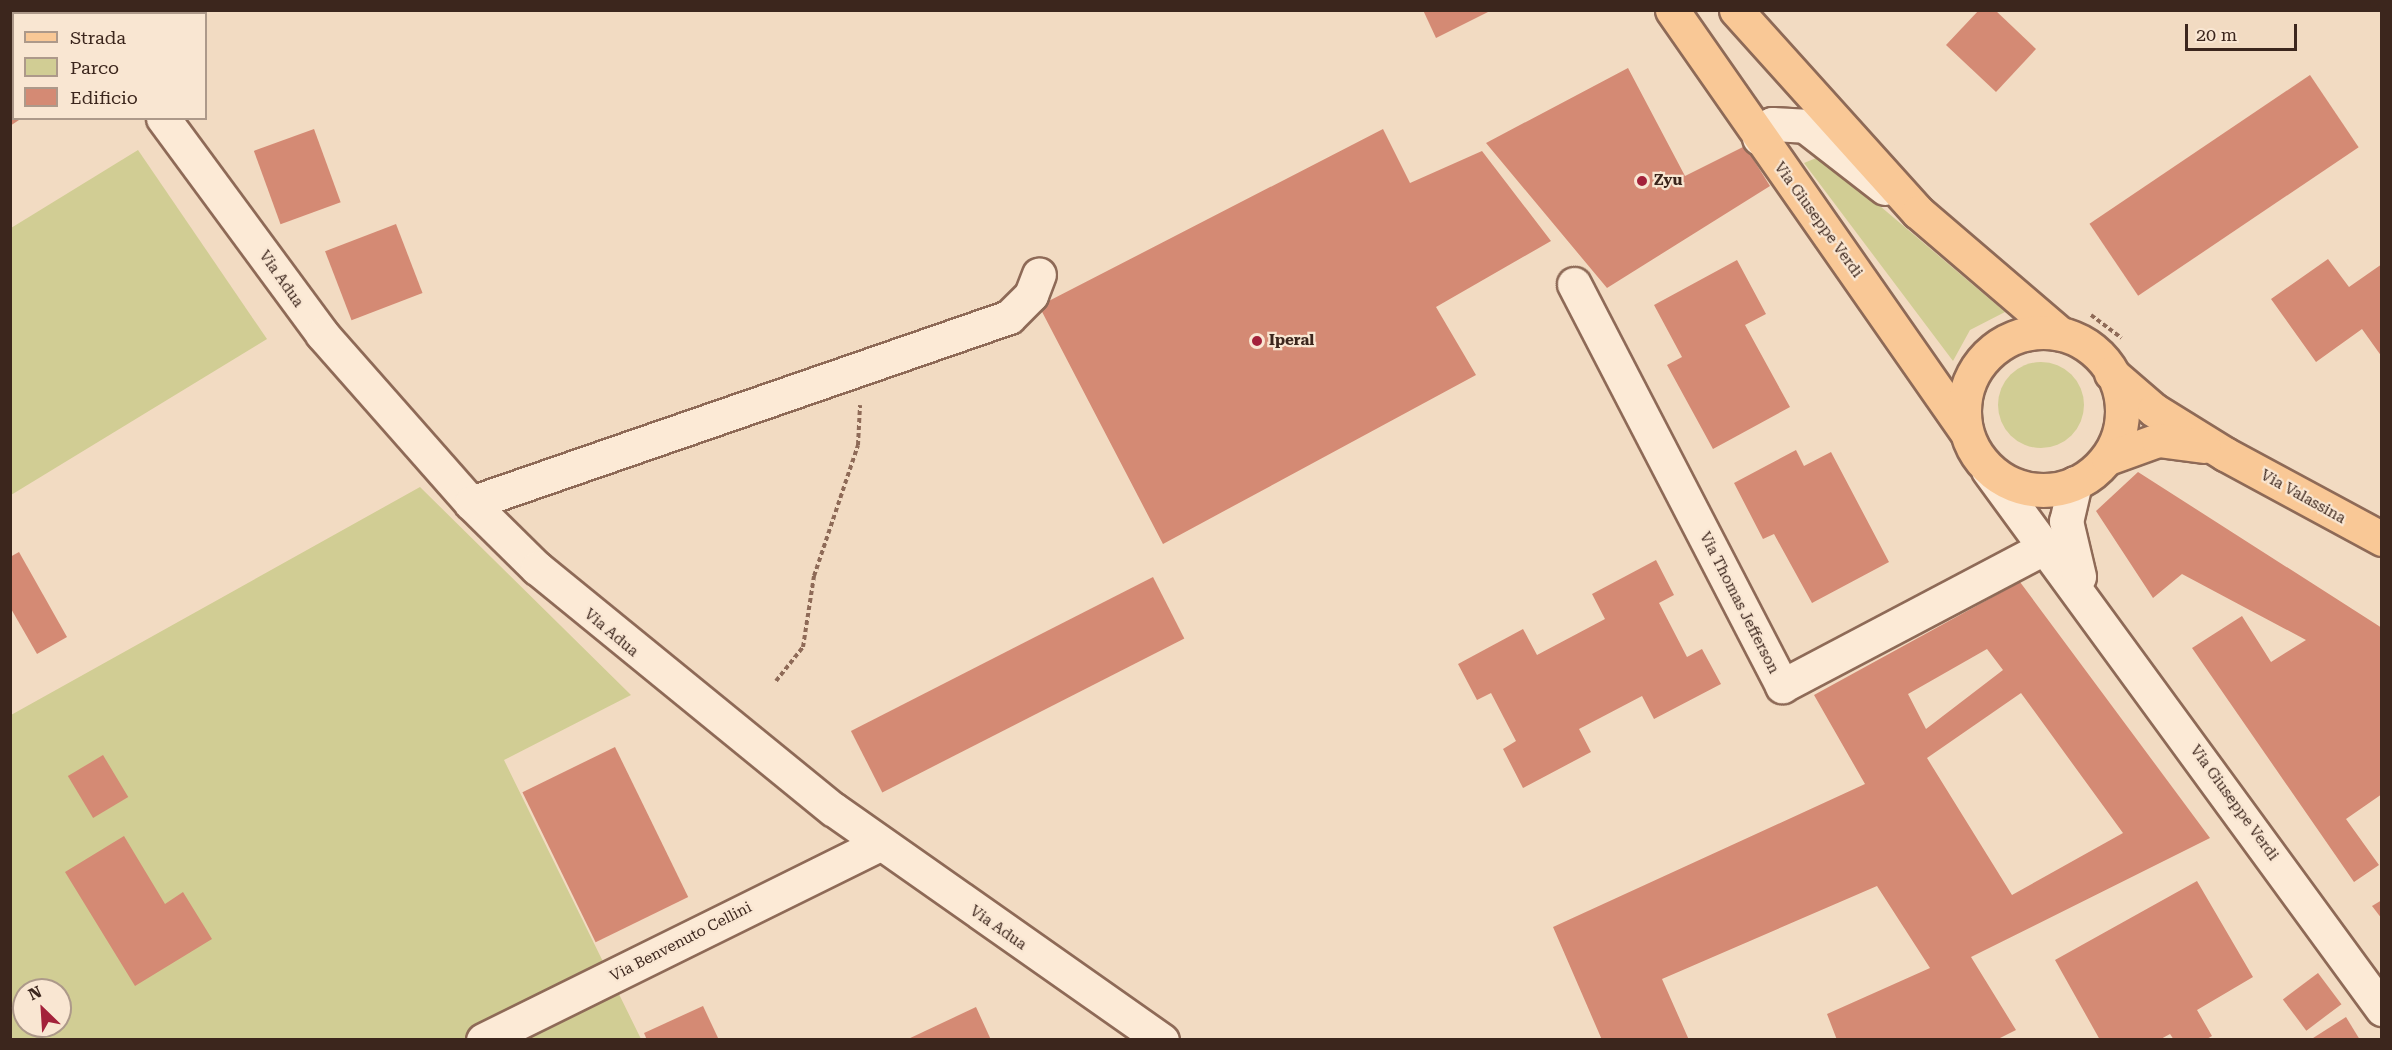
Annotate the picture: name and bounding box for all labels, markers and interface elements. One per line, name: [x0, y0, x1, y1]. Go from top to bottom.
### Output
legend: [12, 12, 207, 120]
scale bar: [2188, 12, 2300, 50]
text: 20 m: [2196, 24, 2237, 45]
text: Strada: [70, 27, 126, 48]
text: Parco: [70, 57, 119, 78]
text: Edificio: [70, 87, 138, 108]
street label: Via Giuseppe Verdi: [1770, 159, 1866, 281]
place label: Zyu: [1654, 172, 1682, 190]
marker: Zyu: [1635, 174, 1649, 188]
street label: Via Adua: [255, 247, 307, 311]
place label: Iperal: [1269, 332, 1314, 350]
marker: Iperal: [1250, 334, 1264, 348]
street label: Via Valassina: [2257, 466, 2349, 528]
street label: Via Thomas Jefferson: [1695, 529, 1783, 677]
street label: Via Adua: [580, 605, 642, 661]
street label: Via Giuseppe Verdi: [2186, 742, 2282, 864]
street label: Via Benvenuto Cellini: [607, 898, 755, 986]
street label: Via Adua: [966, 902, 1030, 954]
north arrow: [12, 978, 72, 1038]
text: N: [25, 982, 45, 1004]

